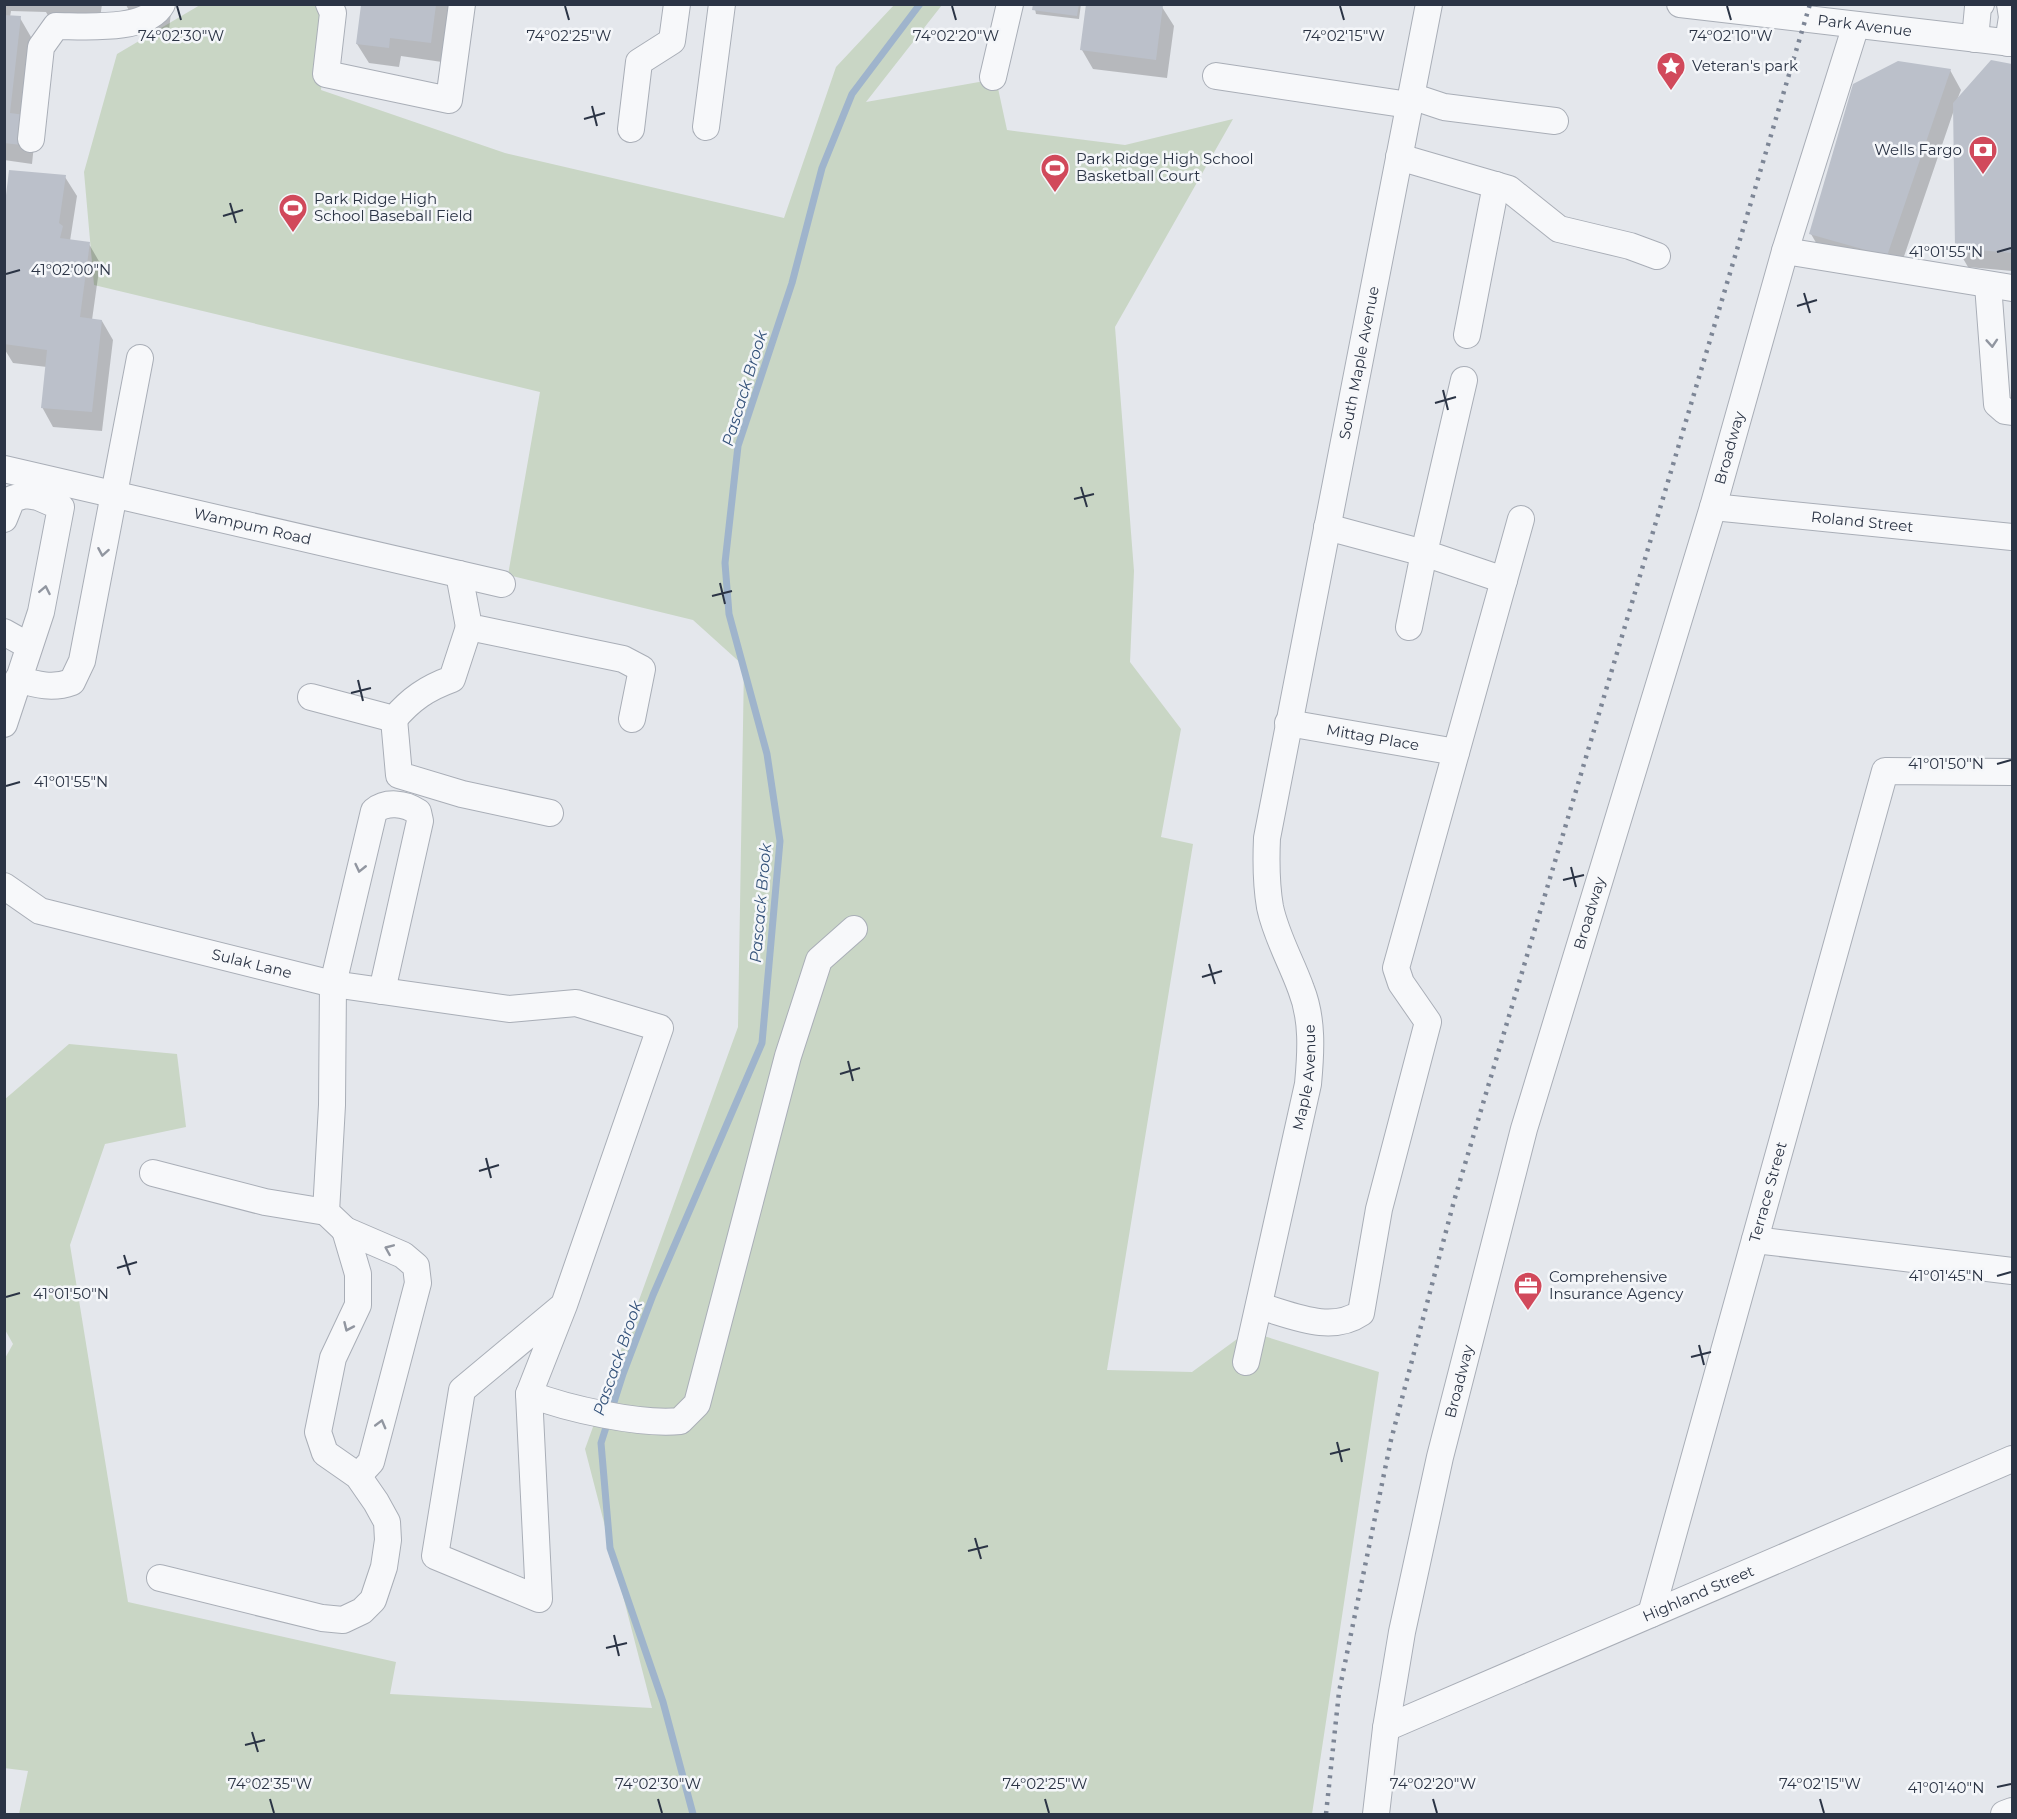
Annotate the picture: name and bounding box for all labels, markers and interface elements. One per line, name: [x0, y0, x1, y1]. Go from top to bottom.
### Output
street label: Park Avenue: [1817, 10, 1913, 40]
text: 74°02'30"W: [138, 26, 224, 45]
text: 74°02'25"W: [527, 26, 612, 45]
text: 74°02'20"W: [913, 26, 999, 45]
text: 74°02'15"W: [1303, 26, 1385, 45]
text: 74°02'10"W: [1689, 26, 1773, 45]
place icon: Veteran's park: [1655, 50, 1687, 92]
place label: Veteran's park: [1692, 56, 1798, 75]
bank icon: Wells Fargo: [1967, 134, 1999, 176]
place label: Wells Fargo: [1874, 140, 1962, 159]
place label: Park Ridge High School Basketball Court: [1076, 149, 1254, 185]
sports icon: Park Ridge High School Basketball Court: [1039, 152, 1071, 194]
place label: Park Ridge High School Baseball Field: [314, 189, 473, 225]
sports icon: Park Ridge High School Baseball Field: [277, 192, 309, 234]
text: 41°01'55"N: [1909, 242, 1983, 261]
text: 41°02'00"N: [31, 260, 111, 279]
street label: South Maple Avenue: [1335, 284, 1383, 441]
water label: Pascack Brook: [718, 327, 772, 448]
one-way arrow: [1985, 338, 1998, 347]
street label: Broadway: [1710, 408, 1749, 487]
street label: Wampum Road: [192, 503, 313, 549]
street label: Roland Street: [1810, 507, 1914, 536]
one-way arrow: [97, 546, 110, 556]
one-way arrow: [38, 586, 51, 596]
street label: Mittag Place: [1325, 720, 1421, 754]
text: 41°01'50"N: [1908, 754, 1984, 773]
text: 41°01'55"N: [34, 772, 108, 791]
water label: Pascack Brook: [746, 841, 775, 964]
one-way arrow: [355, 862, 368, 872]
street label: Broadway: [1569, 874, 1609, 952]
street label: Sulak Lane: [210, 944, 294, 982]
street label: Maple Avenue: [1288, 1024, 1319, 1132]
street label: Terrace Street: [1745, 1139, 1791, 1244]
one-way arrow: [385, 1244, 396, 1256]
text: 41°01'45"N: [1908, 1266, 1984, 1285]
place label: Comprehensive Insurance Agency: [1549, 1267, 1684, 1303]
office icon: Comprehensive Insurance Agency: [1512, 1270, 1544, 1312]
text: 41°01'50"N: [33, 1284, 109, 1303]
water label: Pascack Brook: [589, 1297, 646, 1418]
one-way arrow: [343, 1320, 355, 1331]
street label: Broadway: [1440, 1342, 1478, 1420]
one-way arrow: [374, 1419, 386, 1430]
street label: Highland Street: [1640, 1561, 1757, 1626]
text: 74°02'35"W: [228, 1774, 313, 1793]
text: 74°02'30"W: [615, 1774, 701, 1793]
text: 74°02'25"W: [1003, 1774, 1088, 1793]
text: 74°02'20"W: [1390, 1774, 1476, 1793]
text: 74°02'15"W: [1779, 1774, 1861, 1793]
text: 41°01'40"N: [1908, 1778, 1984, 1797]

